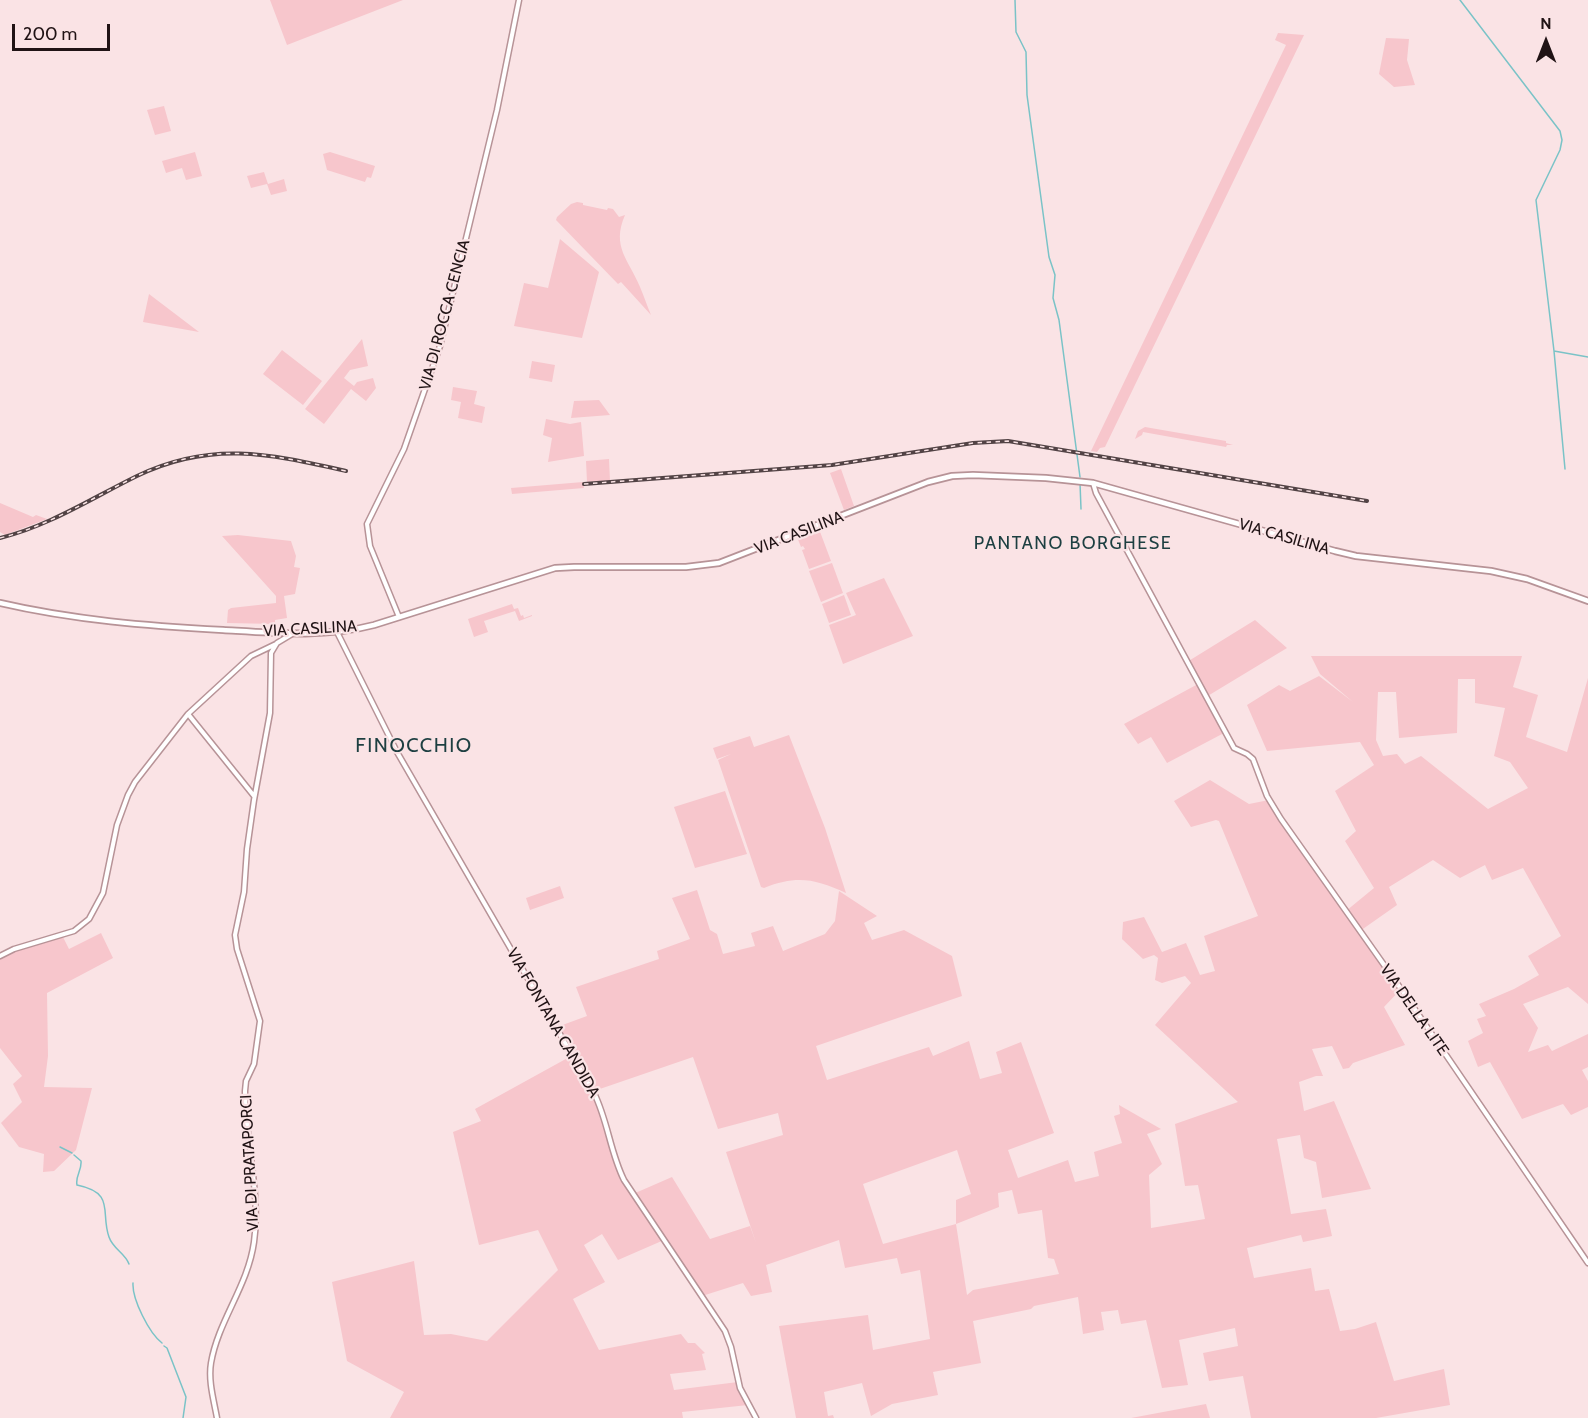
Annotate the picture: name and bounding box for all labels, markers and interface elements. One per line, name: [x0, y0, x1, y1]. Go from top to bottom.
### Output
scale bar: [15, 12, 112, 50]
north arrow: [1516, 12, 1576, 72]
text: N: [1540, 14, 1552, 33]
text: 200 m: [23, 23, 77, 45]
street label: VIA DI ROCCA CENCIA: [416, 238, 474, 392]
street label: VIA CASILINA: [752, 507, 846, 559]
street label: VIA CASILINA: [1236, 515, 1332, 559]
district label: PANTANO BORGHESE: [974, 533, 1172, 555]
street label: VIA CASILINA: [263, 617, 357, 641]
district label: FINOCCHIO: [355, 734, 473, 758]
street label: VIA FONTANA CANDIDA: [502, 945, 604, 1101]
street label: VIA DELLA LITE: [1376, 961, 1452, 1059]
street label: VIA DI PRATAPORCI: [237, 1094, 263, 1232]

